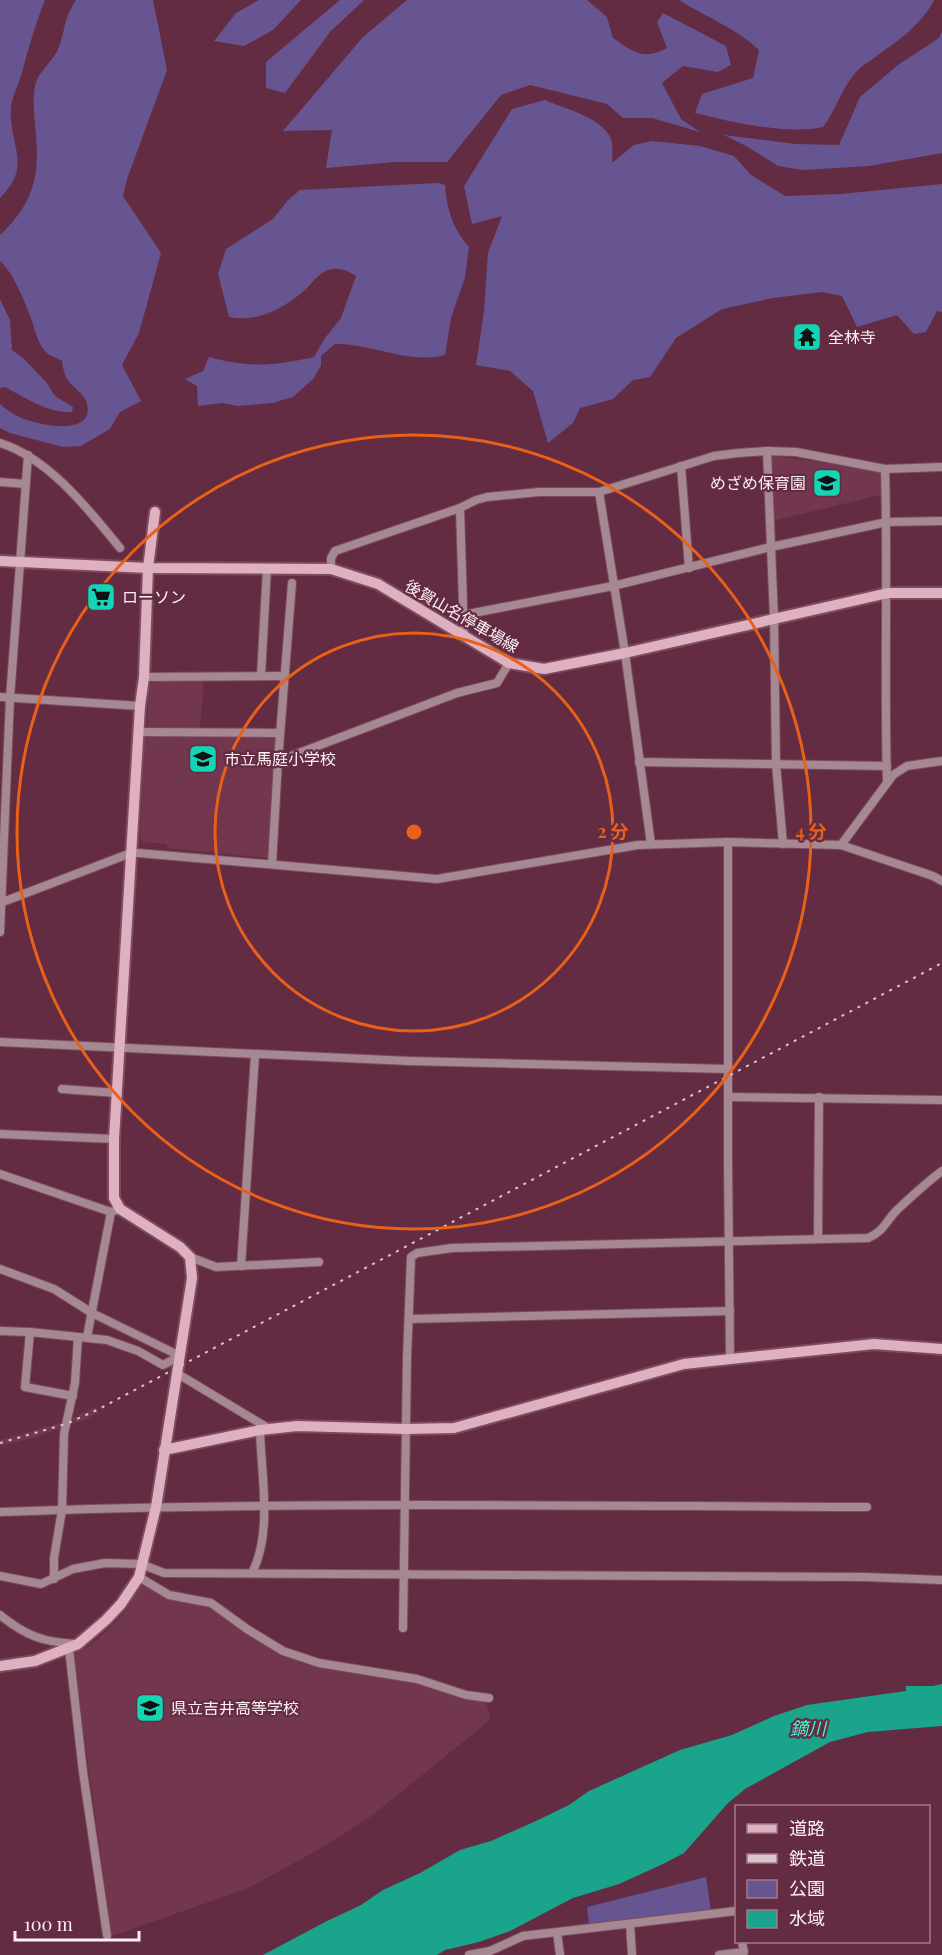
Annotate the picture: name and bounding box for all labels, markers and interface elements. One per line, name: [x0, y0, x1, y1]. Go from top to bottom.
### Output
temple icon: 全林寺: [791, 321, 823, 353]
place label: 全林寺: [828, 326, 876, 347]
school or university icon: めざめ保育園: [811, 467, 843, 499]
place label: めざめ保育園: [710, 472, 806, 493]
street label: 後賀山名停車場線: [402, 574, 523, 657]
supermarket icon: ローソン: [85, 581, 117, 613]
place label: ローソン: [122, 586, 186, 607]
school or university icon: 市立馬庭小学校: [187, 743, 219, 775]
place label: 市立馬庭小学校: [224, 748, 336, 769]
text: 2 分: [597, 819, 629, 843]
text: 4 分: [795, 819, 827, 843]
centre of rings: [404, 822, 424, 842]
school or university icon: 県立吉井高等学校: [134, 1692, 166, 1724]
place label: 県立吉井高等学校: [171, 1697, 299, 1718]
water label: 鏑川: [790, 1716, 828, 1740]
legend: [735, 1805, 930, 1943]
text: 道路: [789, 1816, 825, 1840]
text: 鉄道: [789, 1846, 825, 1870]
text: 公園: [789, 1876, 825, 1900]
scale bar: [15, 1904, 140, 1942]
text: 水域: [789, 1906, 825, 1930]
text: 100 m: [24, 1912, 73, 1936]

